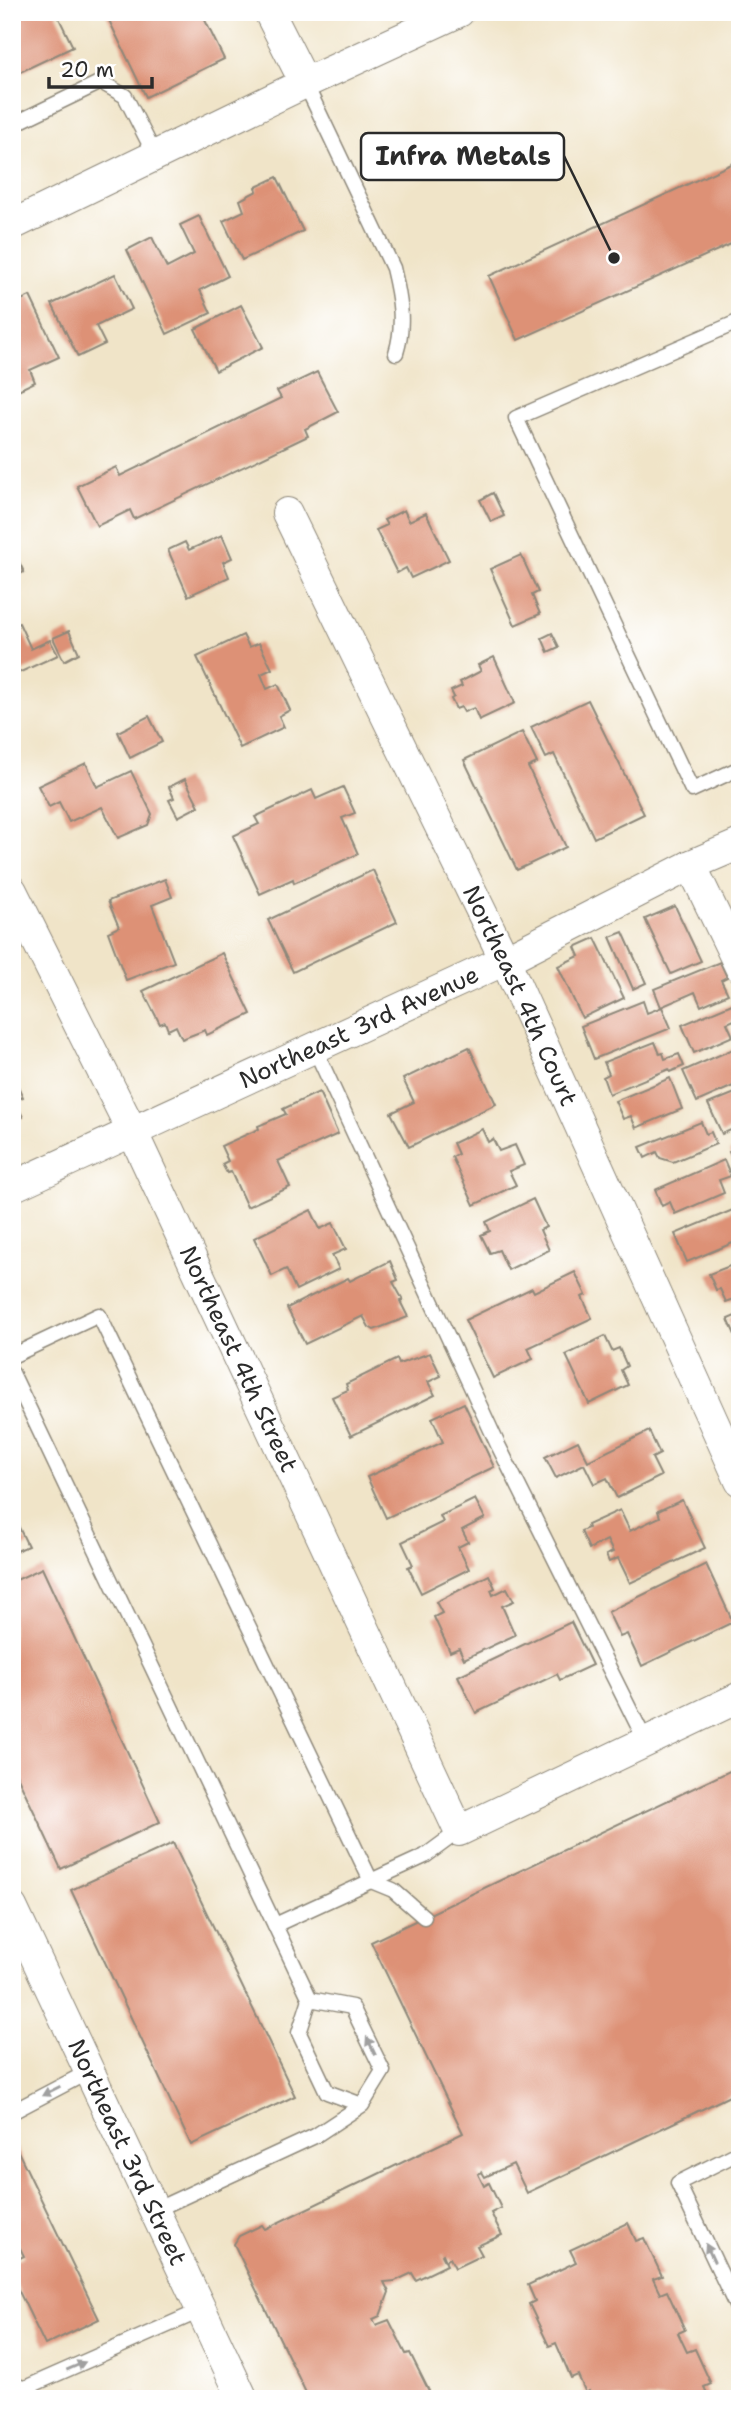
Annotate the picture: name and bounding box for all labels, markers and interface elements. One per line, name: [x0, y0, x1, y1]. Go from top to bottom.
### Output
scale bar: [49, 46, 152, 90]
text: 20 m: [60, 56, 114, 84]
callout: Infra Metals: [361, 133, 564, 180]
text: Infra Metals: [375, 138, 551, 173]
street label: Northeast 4th Court: [455, 880, 585, 1111]
street label: Northeast 3rd Avenue: [234, 958, 484, 1096]
street label: Northeast 4th Street: [172, 1240, 305, 1478]
street label: Northeast 3rd Street: [60, 2034, 194, 2271]
one-way arrow: [365, 2036, 376, 2056]
one-way arrow: [41, 2086, 61, 2097]
one-way arrow: [705, 2243, 716, 2263]
one-way arrow: [65, 2360, 86, 2371]

